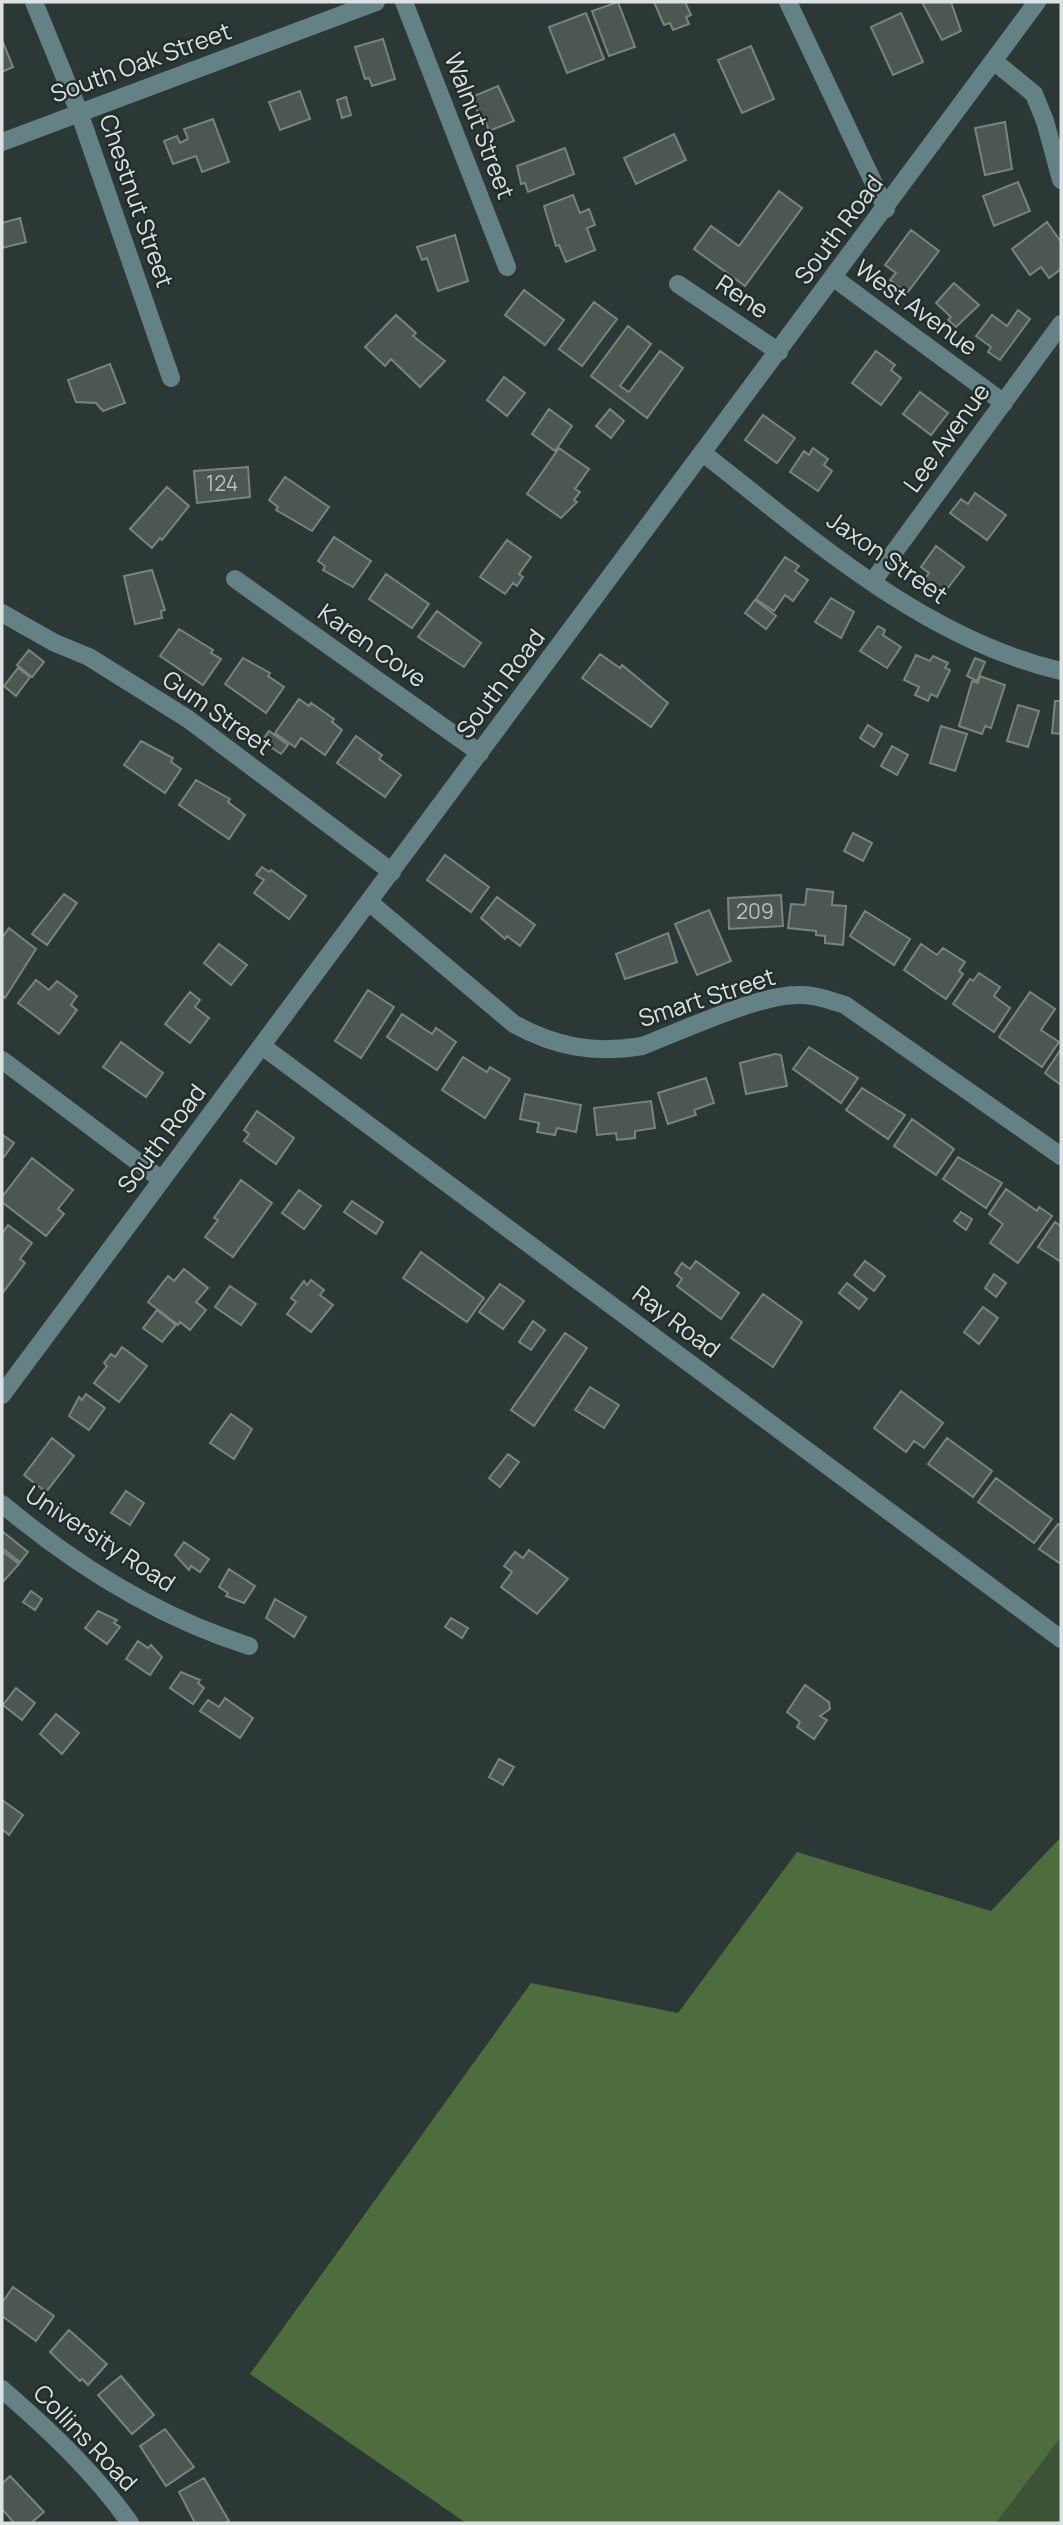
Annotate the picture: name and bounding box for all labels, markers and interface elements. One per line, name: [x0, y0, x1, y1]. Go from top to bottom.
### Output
street label: South Oak Street: [46, 14, 235, 110]
street label: Walnut Street: [437, 48, 523, 203]
street label: Chestnut Street: [92, 110, 182, 291]
street label: South Road: [786, 168, 890, 290]
street label: West Avenue: [849, 251, 985, 363]
street label: Rene: [710, 266, 776, 325]
street label: Lee Avenue: [895, 376, 997, 498]
house number: 124: [206, 469, 238, 497]
street label: Jaxon Street: [821, 503, 955, 611]
street label: Karen Cove: [312, 595, 434, 694]
street label: South Road: [448, 622, 552, 744]
street label: Gum Street: [156, 662, 279, 762]
house number: 209: [736, 897, 774, 925]
street label: Smart Street: [634, 959, 779, 1034]
street label: South Road: [109, 1077, 213, 1199]
street label: Ray Road: [626, 1277, 728, 1365]
street label: University Road: [20, 1477, 182, 1599]
street label: Collins Road: [27, 2376, 145, 2498]

